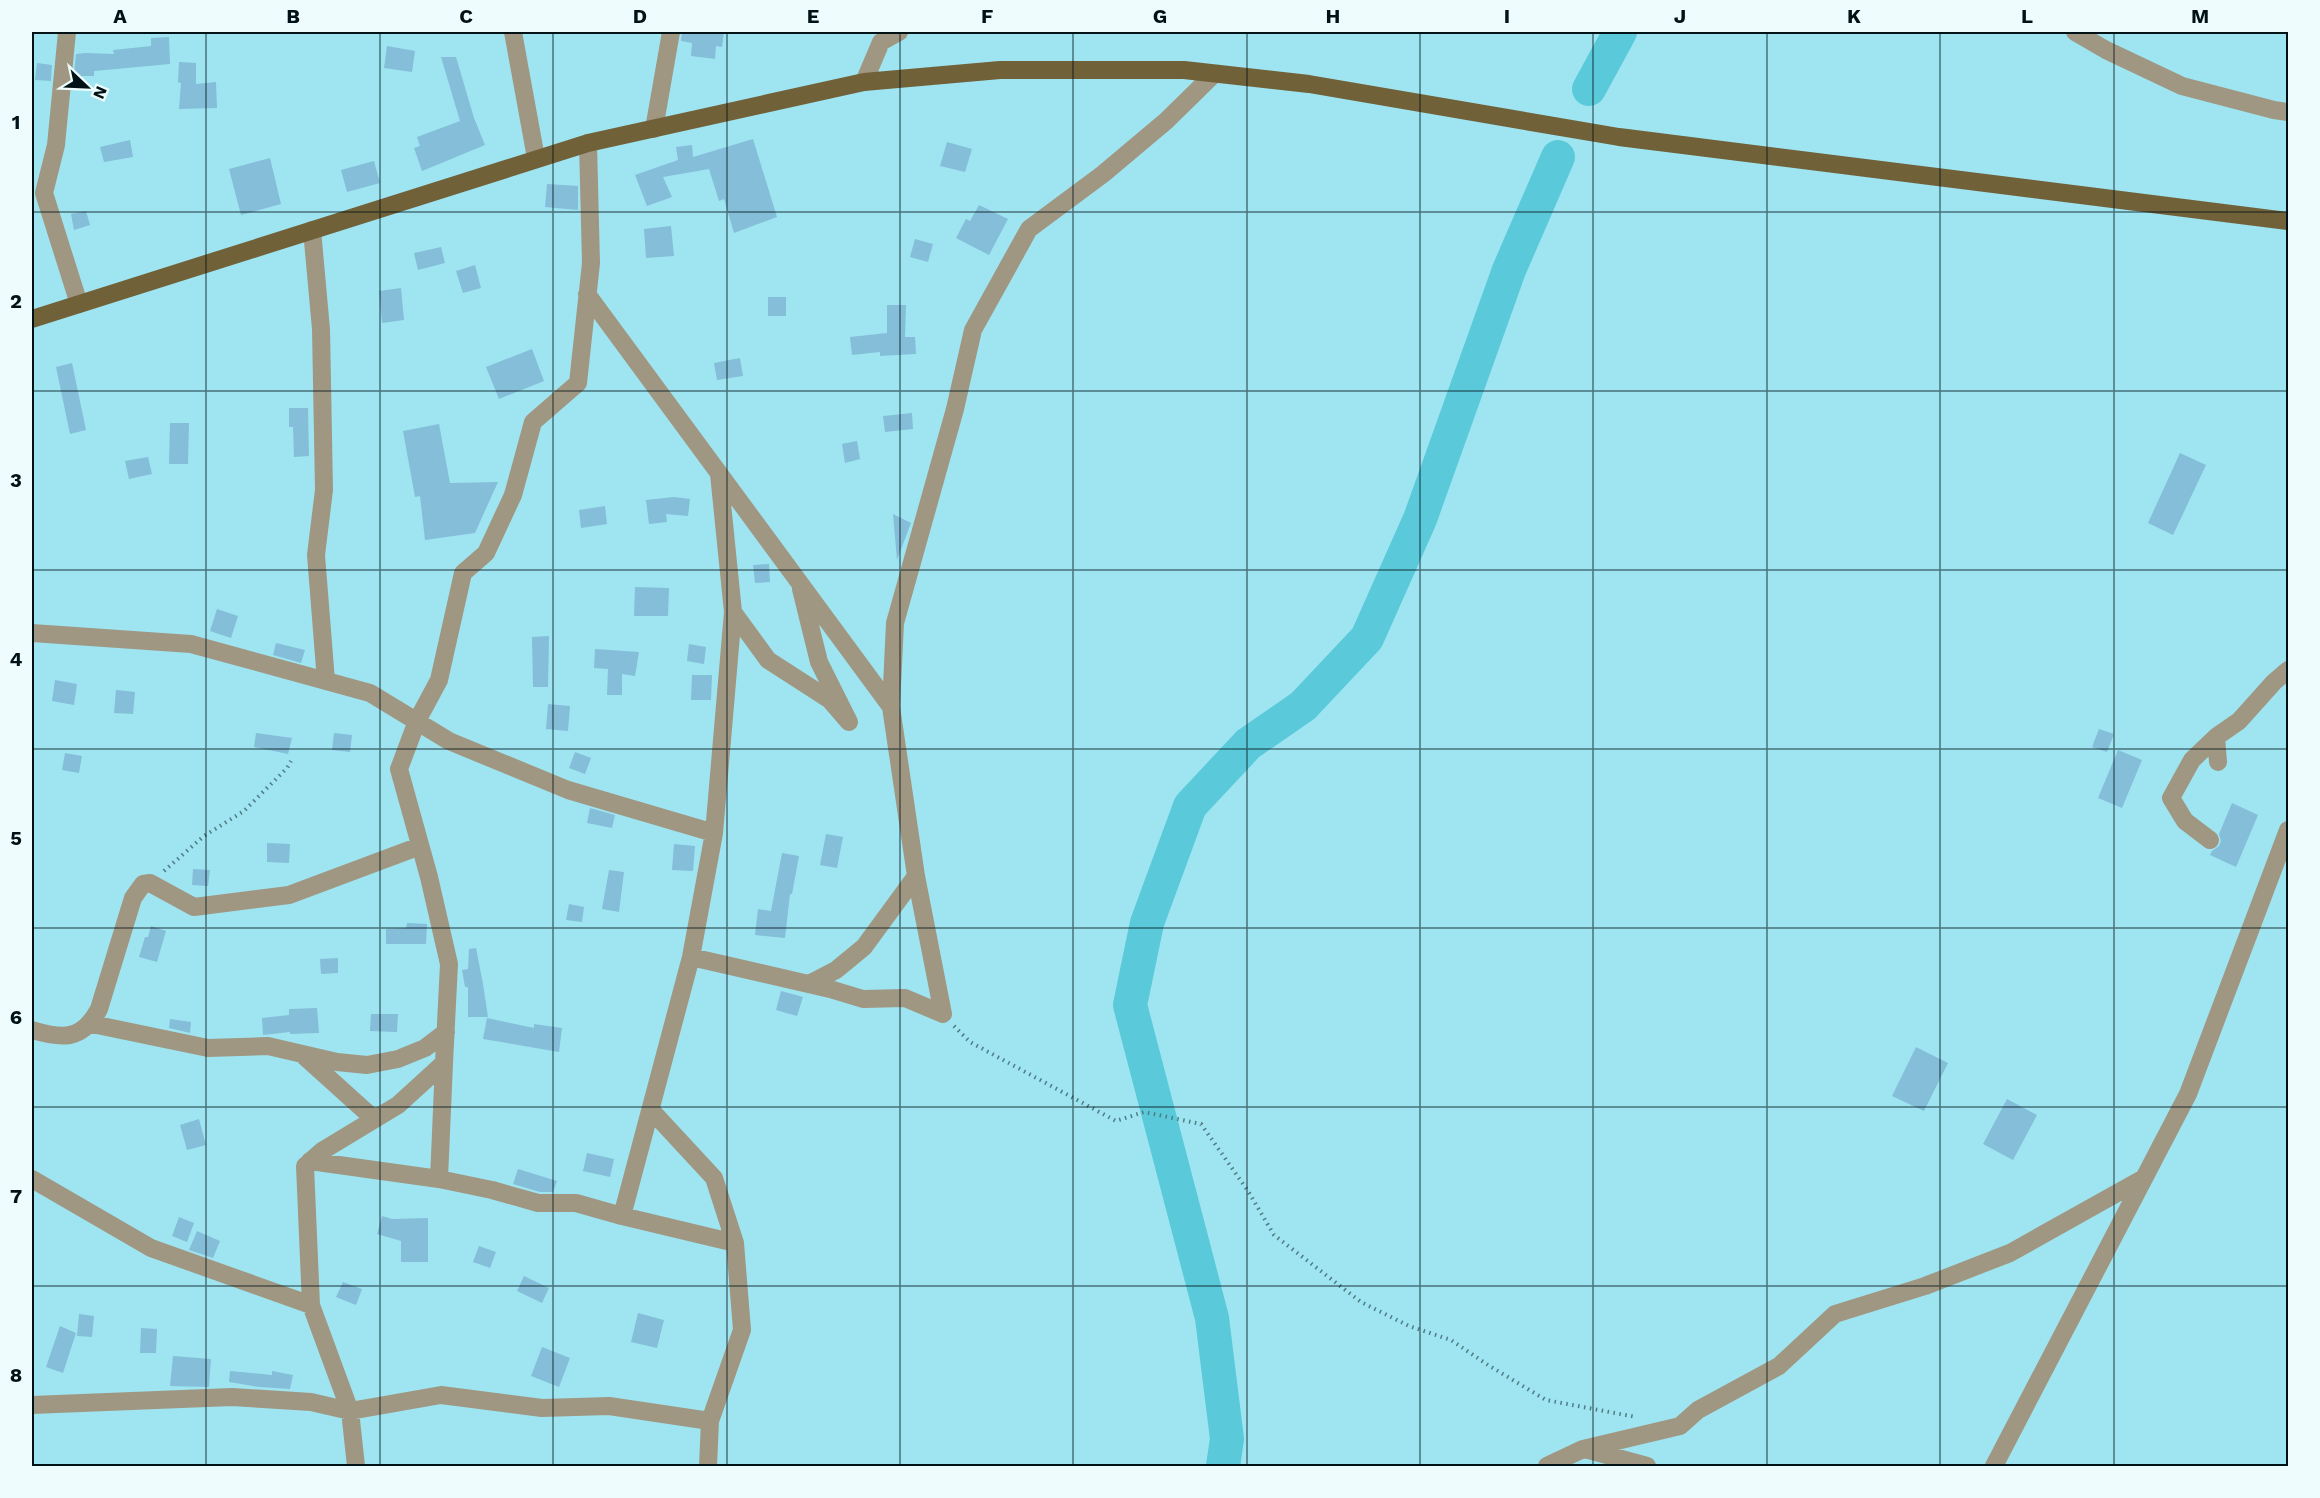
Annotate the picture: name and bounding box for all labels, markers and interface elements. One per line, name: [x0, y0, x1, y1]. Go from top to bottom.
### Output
text: A: [113, 4, 127, 28]
text: B: [286, 4, 300, 28]
text: C: [459, 4, 473, 28]
text: D: [633, 4, 647, 28]
text: E: [807, 4, 819, 28]
text: F: [981, 4, 993, 28]
text: G: [1153, 4, 1167, 28]
text: H: [1326, 4, 1340, 28]
text: I: [1504, 4, 1510, 28]
text: J: [1674, 4, 1686, 28]
text: K: [1847, 4, 1861, 28]
text: L: [2021, 4, 2033, 28]
text: M: [2191, 4, 2209, 28]
north arrow: [57, 57, 117, 117]
text: N: [89, 83, 111, 102]
text: 1: [12, 110, 20, 134]
text: 2: [10, 289, 22, 313]
text: 3: [10, 468, 22, 492]
text: 4: [10, 647, 23, 671]
text: 5: [10, 826, 22, 850]
text: 6: [10, 1005, 22, 1029]
text: 7: [10, 1184, 22, 1208]
text: 8: [10, 1363, 22, 1387]

